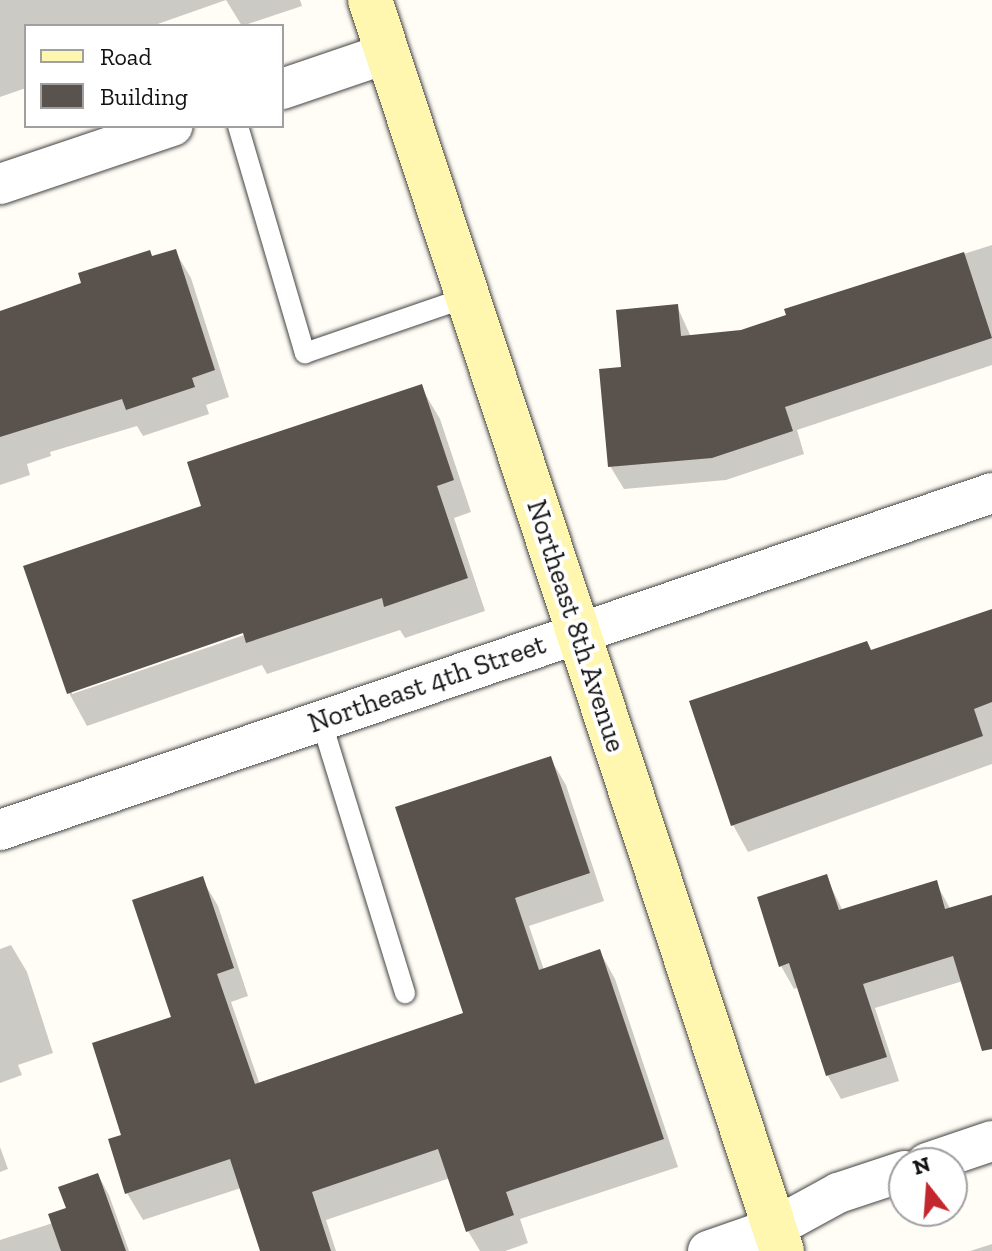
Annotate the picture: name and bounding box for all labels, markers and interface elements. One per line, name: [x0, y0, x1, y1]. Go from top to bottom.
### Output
legend: [24, 24, 284, 128]
text: Road: [100, 42, 152, 71]
text: Building: [100, 82, 188, 111]
street label: Northeast 8th Avenue: [519, 495, 633, 757]
street label: Northeast 4th Street: [304, 628, 550, 740]
north arrow: [888, 1147, 968, 1227]
text: N: [909, 1150, 933, 1181]

